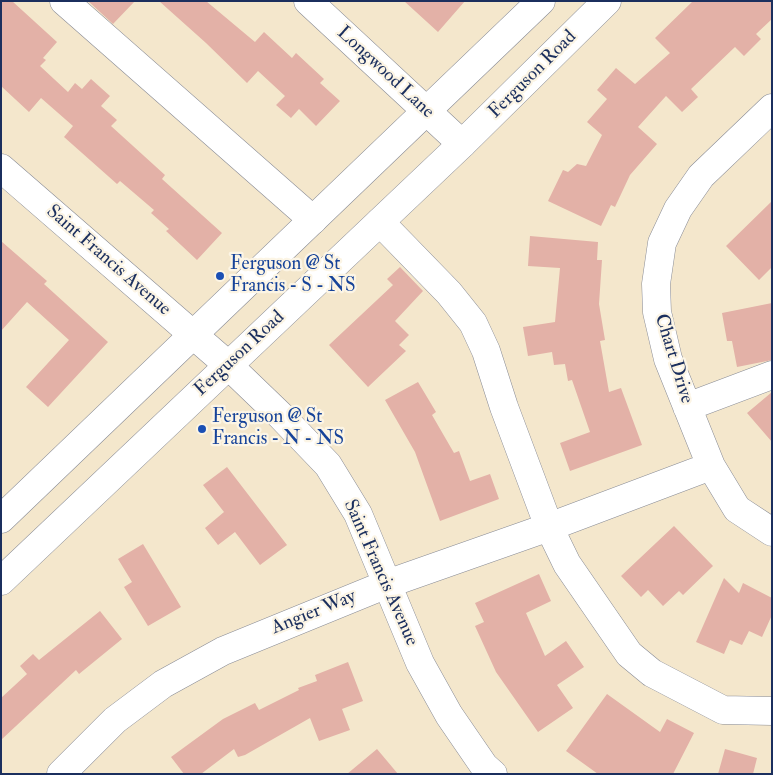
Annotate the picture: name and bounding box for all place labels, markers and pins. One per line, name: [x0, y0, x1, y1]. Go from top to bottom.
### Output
place label: Ferguson @ St Francis - S - NS: [230, 254, 356, 298]
marker: Ferguson @ St Francis - S - NS: [214, 270, 226, 282]
place label: Ferguson @ St Francis - N - NS: [212, 407, 344, 451]
marker: Ferguson @ St Francis - N - NS: [196, 423, 208, 435]

